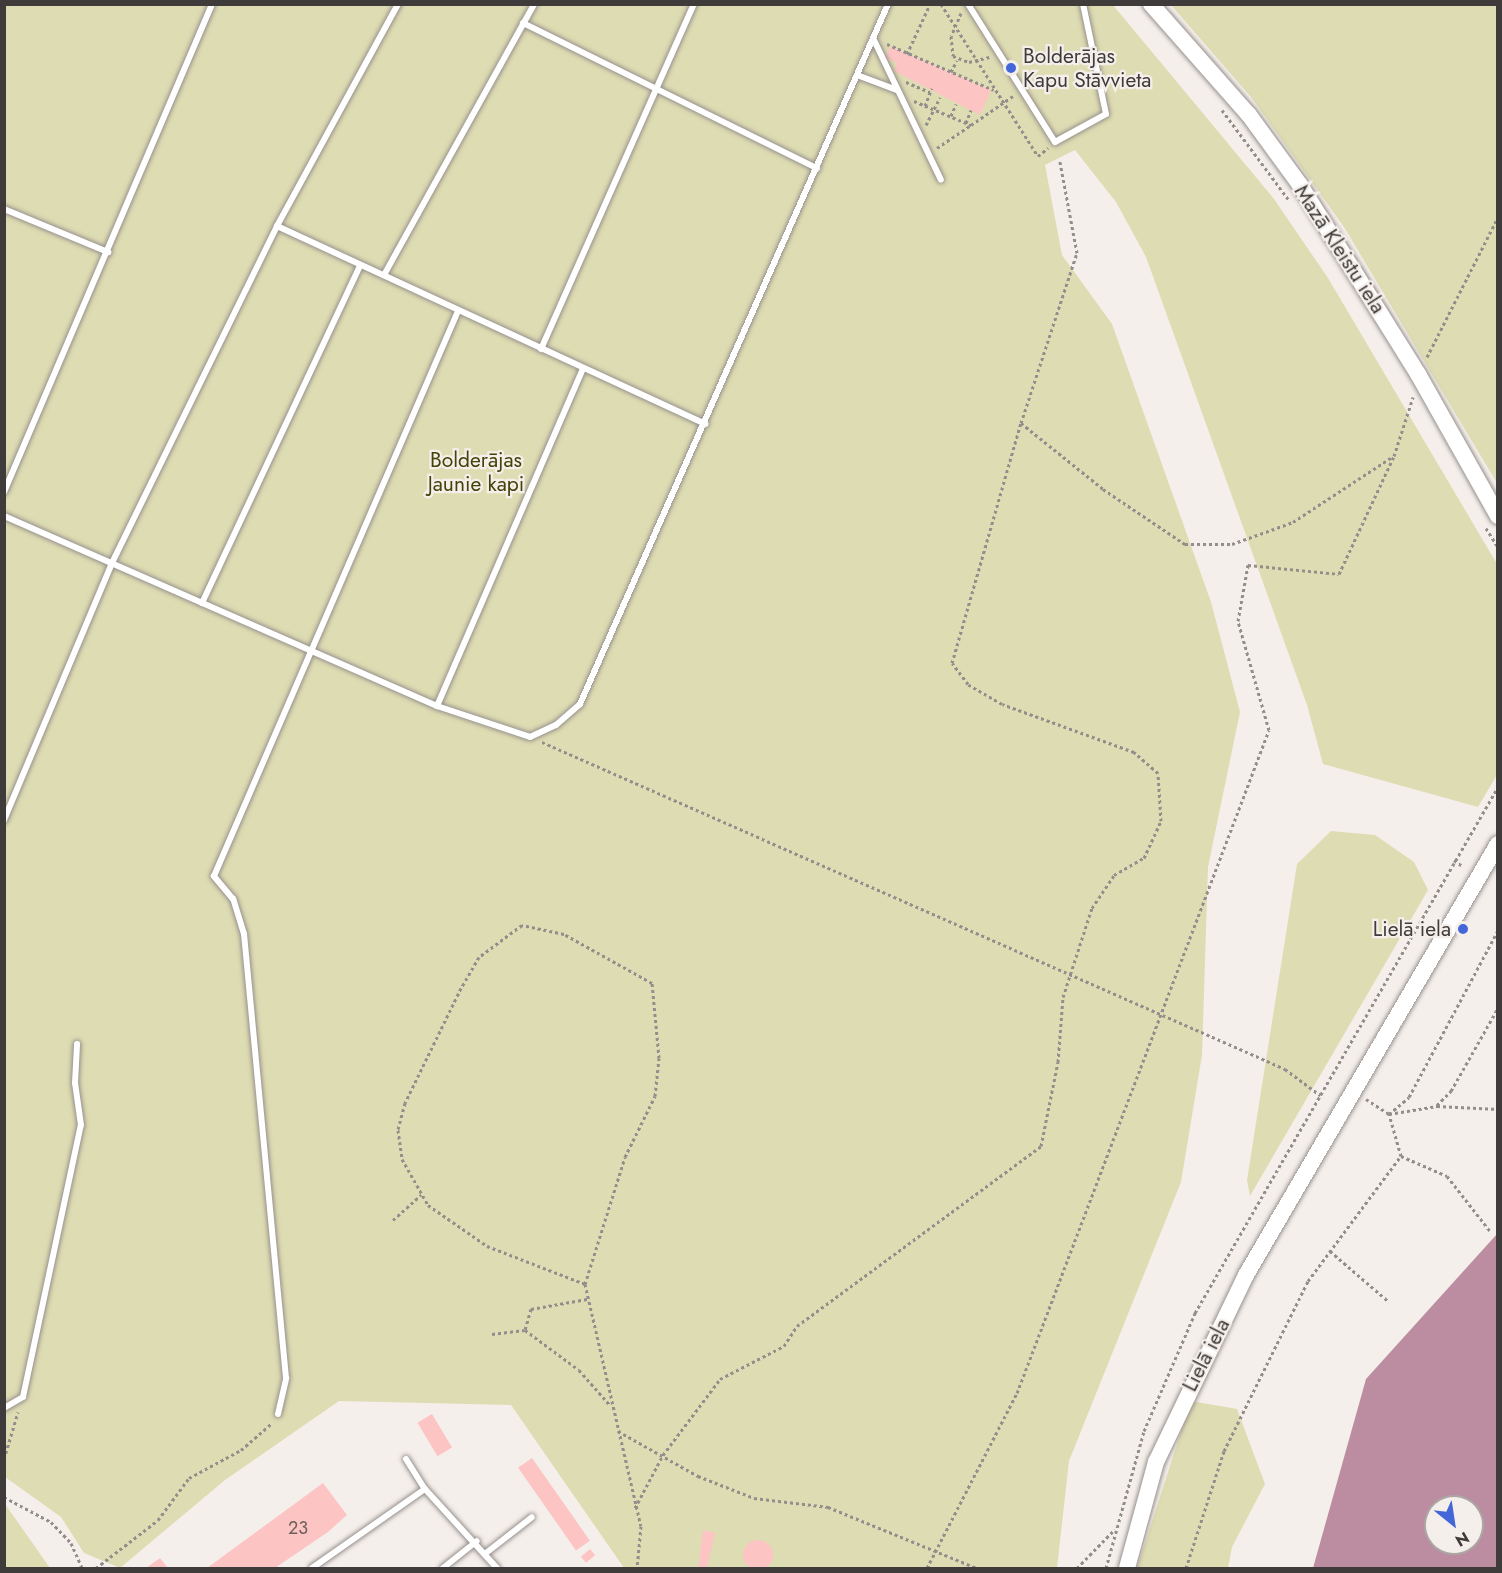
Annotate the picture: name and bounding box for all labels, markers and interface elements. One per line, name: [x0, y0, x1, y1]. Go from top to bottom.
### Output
place label: Bolderājas Kapu Stāvvieta: [1023, 43, 1151, 93]
marker: Bolderājas Kapu Stāvvieta: [1004, 61, 1018, 75]
street label: Mazā Kleistu iela: [1289, 180, 1391, 318]
park label: Bolderājas Jaunie kapi: [428, 447, 524, 497]
place label: Lielā iela: [1373, 916, 1451, 942]
marker: Lielā iela: [1456, 922, 1470, 936]
street label: Lielā iela: [1177, 1314, 1235, 1396]
north arrow: [1424, 1495, 1484, 1555]
house number: 23: [288, 1517, 308, 1539]
text: N: [1451, 1526, 1474, 1552]

